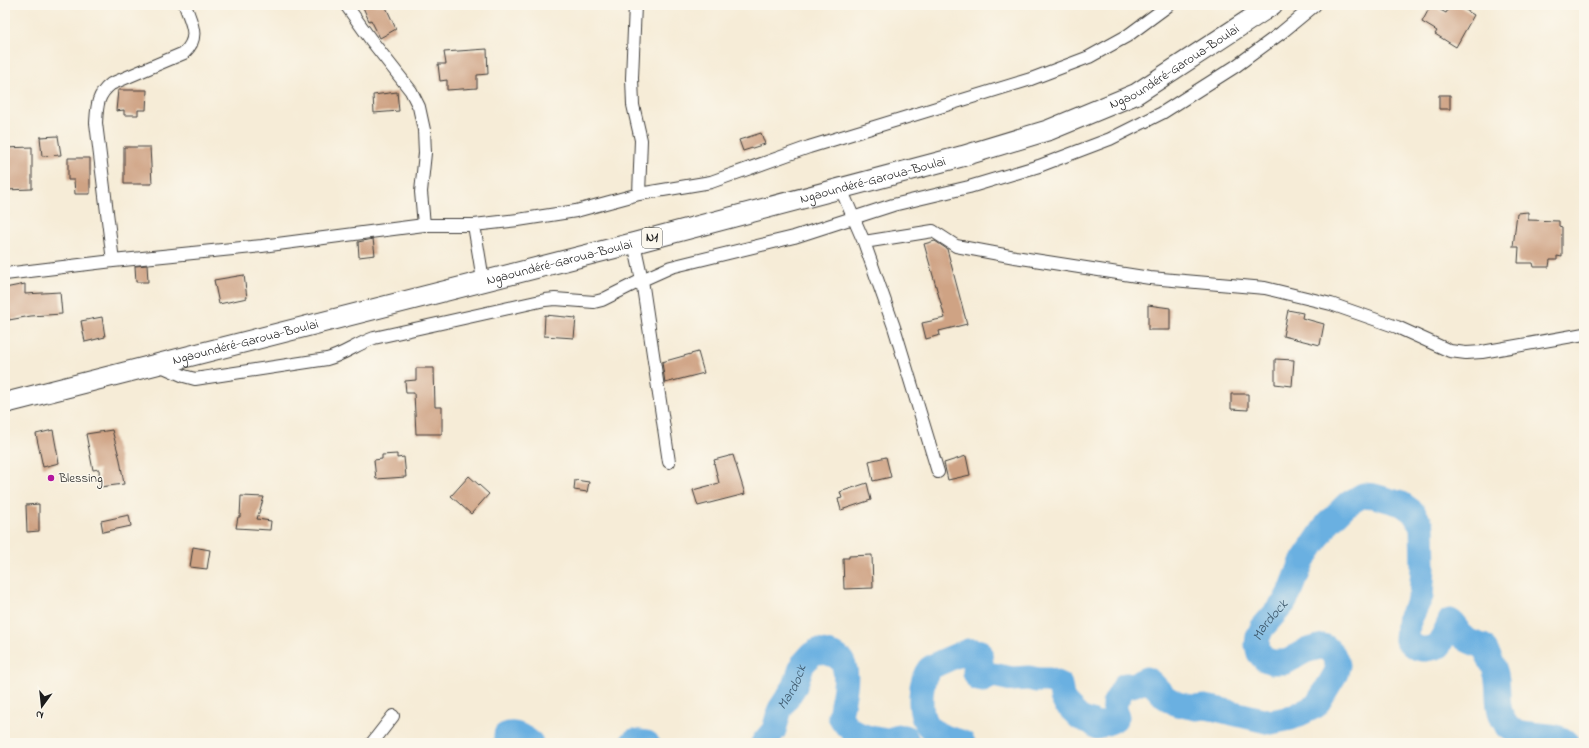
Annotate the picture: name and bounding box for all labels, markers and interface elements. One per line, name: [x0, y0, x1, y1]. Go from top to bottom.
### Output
street label: Ngaoundéré-Garoua-Boulai: [1106, 19, 1243, 114]
street label: Ngaoundéré-Garoua-Boulai: [798, 152, 948, 208]
road number: N1: [642, 228, 662, 248]
street label: Ngaoundéré-Garoua-Boulai: [484, 234, 634, 290]
street label: Ngaoundéré-Garoua-Boulai: [170, 314, 320, 370]
place label: Blessing: [58, 469, 103, 489]
marker: Blessing: [46, 473, 56, 483]
water label: Mardock: [1247, 594, 1293, 644]
water label: Mardock: [772, 661, 812, 714]
north arrow: [22, 686, 62, 726]
text: N: [34, 706, 45, 723]

